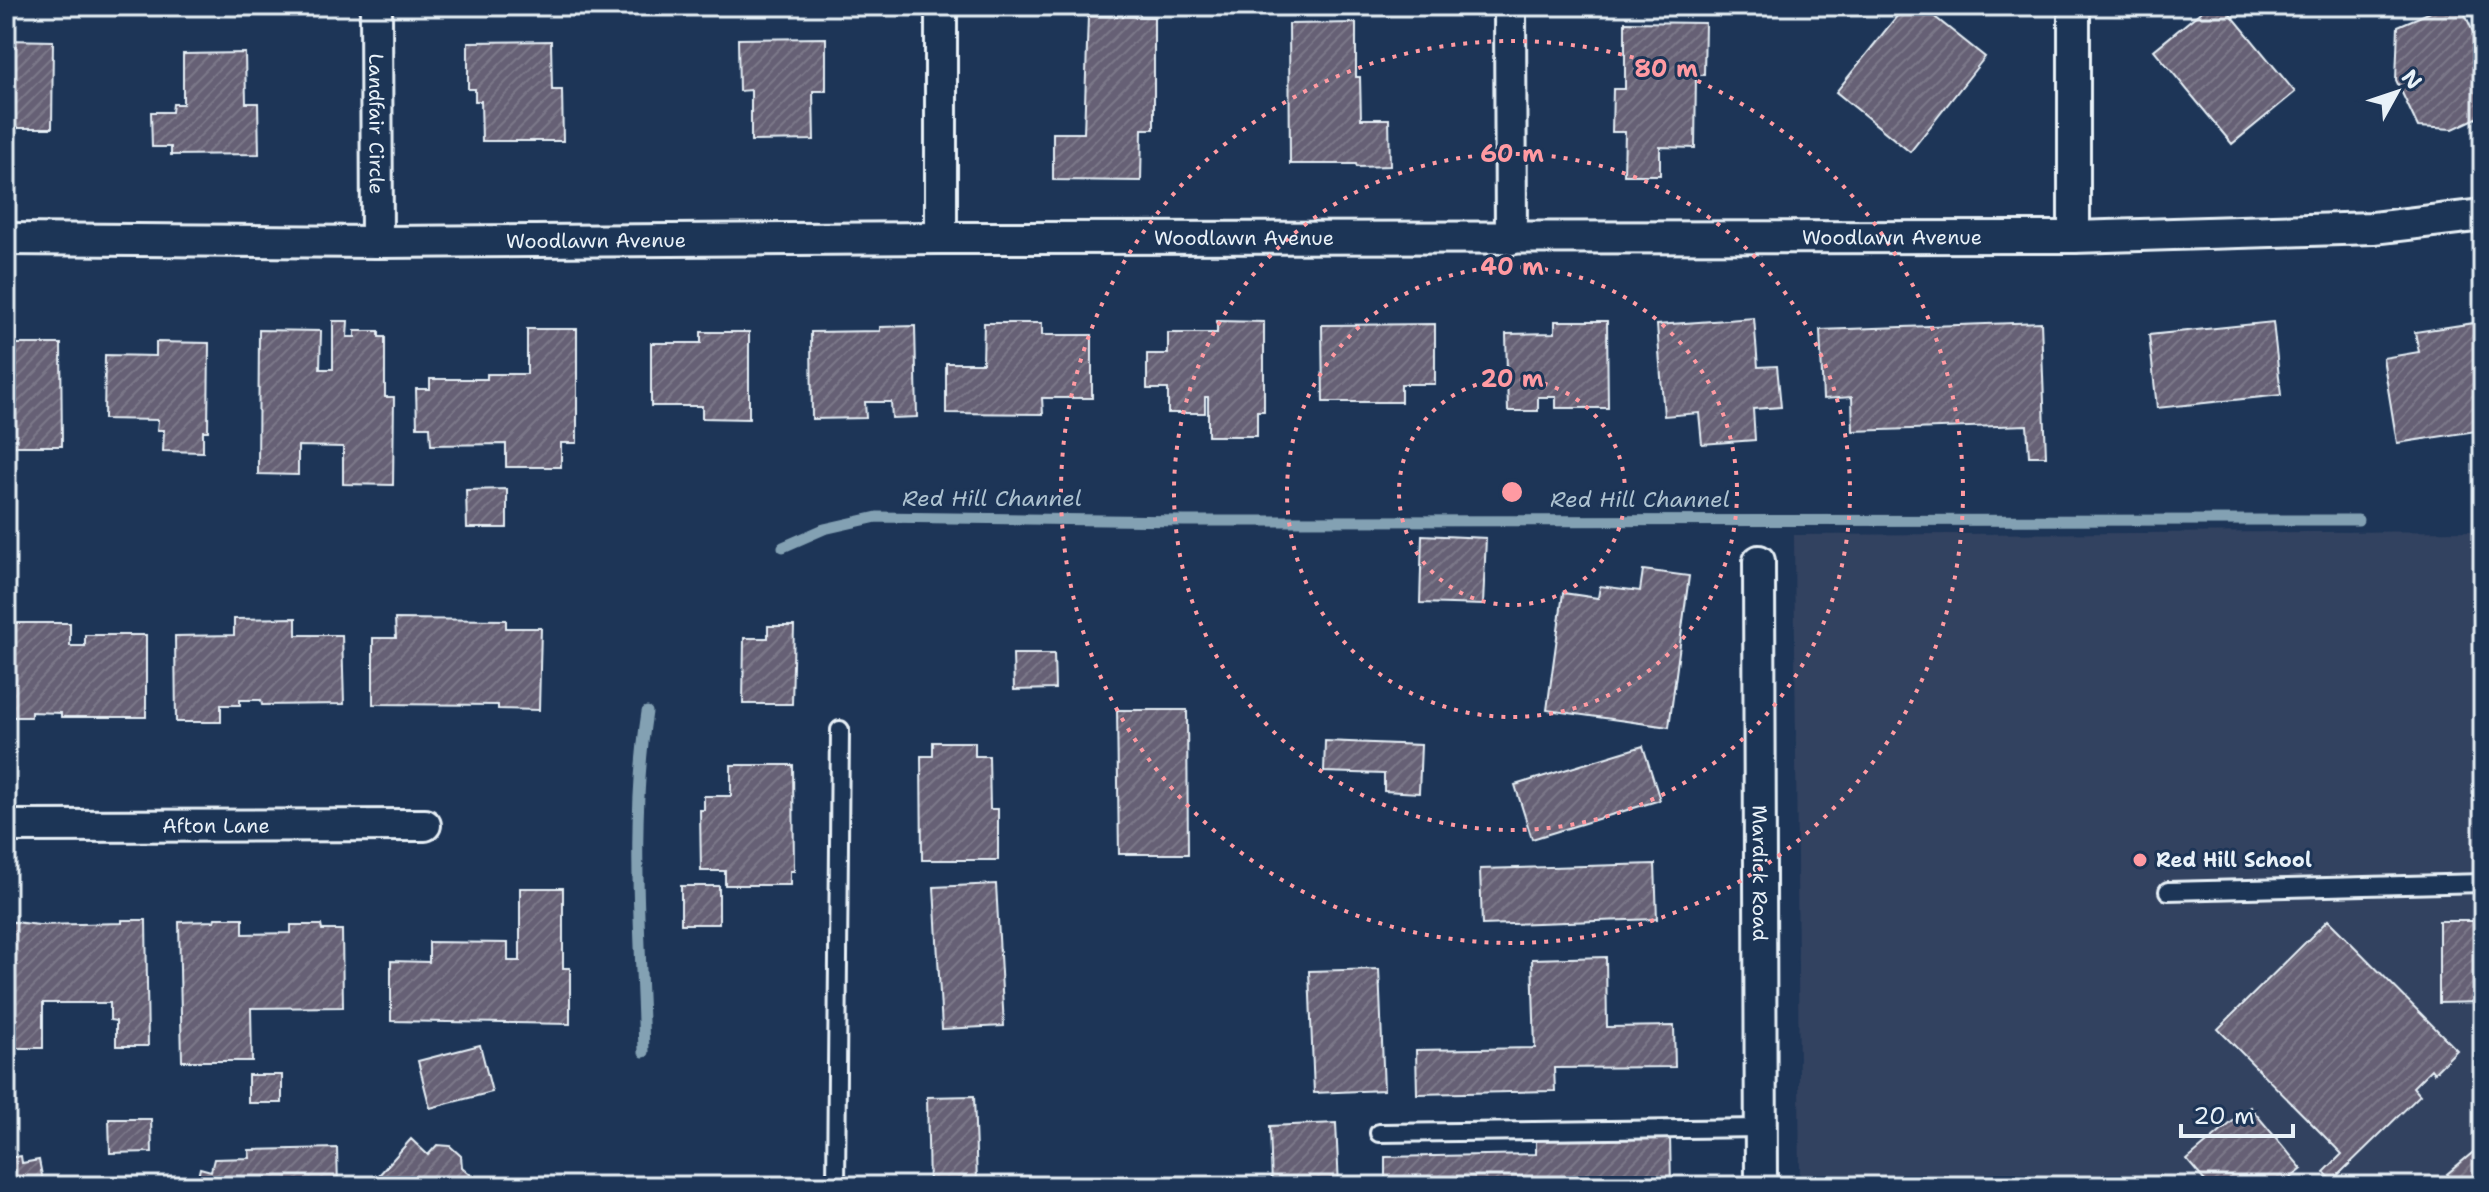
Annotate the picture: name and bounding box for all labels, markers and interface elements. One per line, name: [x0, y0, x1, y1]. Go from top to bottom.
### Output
north arrow: [2357, 52, 2437, 132]
text: 80 m: [1634, 53, 1698, 85]
street label: Landfair Circle: [363, 54, 390, 194]
text: N: [2395, 63, 2429, 95]
text: 60 m: [1480, 138, 1544, 170]
street label: Woodlawn Avenue: [1802, 224, 1982, 250]
street label: Woodlawn Avenue: [1154, 225, 1334, 251]
street label: Woodlawn Avenue: [506, 227, 686, 254]
text: 40 m: [1480, 251, 1544, 283]
text: 20 m: [1480, 363, 1544, 395]
centre of rings: [1498, 478, 1526, 506]
water label: Red Hill Channel: [902, 484, 1082, 513]
water label: Red Hill Channel: [1550, 485, 1730, 514]
street label: Mardick Road: [1747, 805, 1773, 941]
street label: Afton Lane: [162, 812, 270, 839]
place label: Red Hill School: [2156, 847, 2312, 873]
marker: Red Hill School: [2131, 851, 2149, 869]
scale bar: [2181, 1088, 2293, 1138]
text: 20 m: [2193, 1100, 2255, 1132]

